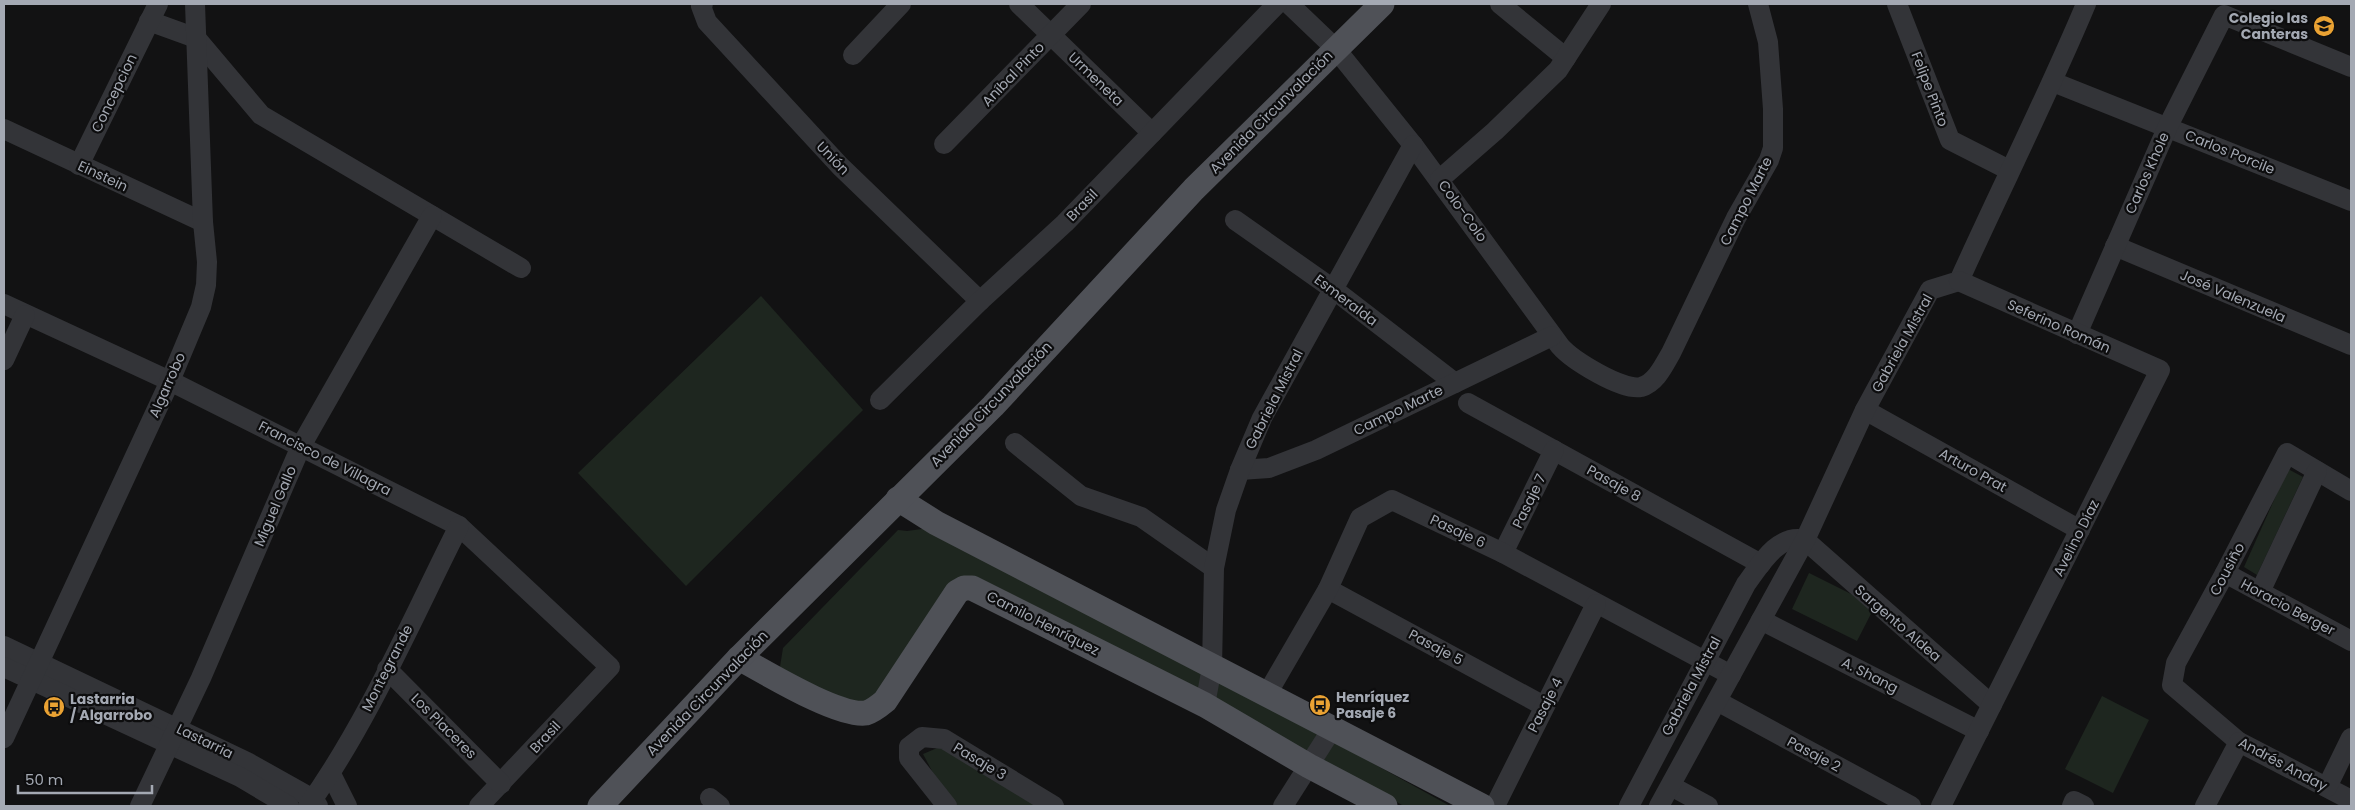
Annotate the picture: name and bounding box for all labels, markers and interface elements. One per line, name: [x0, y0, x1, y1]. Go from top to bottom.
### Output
place label: Colegio las Canteras: [2229, 8, 2308, 44]
school or university icon: Colegio las Canteras: [2312, 14, 2336, 38]
street label: Aníbal Pinto: [977, 37, 1049, 111]
street label: Avenida Circunvalación: [1205, 46, 1337, 178]
street label: Urmeneta: [1064, 47, 1128, 111]
street label: Felipe Pinto: [1906, 49, 1954, 130]
street label: Concepcion: [86, 50, 142, 136]
street label: Carlos Porcile: [2182, 125, 2278, 179]
street label: Carlos Khole: [2120, 129, 2174, 217]
street label: Unión: [812, 137, 854, 179]
street label: Campo Marte: [1715, 153, 1777, 249]
street label: Einstein: [75, 156, 131, 196]
street label: Colo-Colo: [1434, 176, 1492, 246]
street label: Brasil: [1062, 185, 1102, 225]
street label: José Valenzuela: [2177, 265, 2289, 327]
street label: Esmeralda: [1310, 270, 1382, 330]
street label: Gabriela Mistral: [1867, 290, 1937, 396]
street label: Seferino Román: [2004, 294, 2114, 358]
street label: Avenida Circunvalación: [926, 337, 1056, 471]
street label: Gabriela Mistral: [1240, 346, 1308, 452]
street label: Algarrobo: [144, 349, 190, 421]
street label: Campo Marte: [1350, 380, 1446, 440]
street label: Francisco de Villagra: [255, 416, 395, 500]
street label: Arturo Prat: [1936, 443, 2010, 497]
street label: Pasaje 8: [1583, 460, 1645, 506]
street label: Miguel Gallo: [249, 462, 301, 549]
street label: Pasaje 7: [1507, 470, 1551, 531]
street label: Avelino Díaz: [2048, 496, 2104, 580]
street label: Pasaje 6: [1427, 509, 1489, 553]
street label: Cousiño: [2205, 539, 2249, 599]
street label: Horacio Berger: [2237, 574, 2339, 640]
street label: Sargento Aldea: [1851, 580, 1945, 666]
street label: Camilo Henríquez: [983, 586, 1103, 660]
street label: Montegrande: [357, 621, 418, 715]
street label: Pasaje 5: [1405, 624, 1467, 670]
street label: Avenida Circunvalación: [642, 626, 772, 760]
street label: Gabriela Mistral: [1656, 633, 1726, 739]
street label: A. Shang: [1838, 652, 1902, 698]
street label: Pasaje 4: [1523, 674, 1567, 736]
place label: Henríquez Pasaje 6: [1336, 687, 1409, 723]
place label: Lastarria / Algarrobo: [70, 689, 152, 725]
street label: Los Placeres: [407, 689, 481, 763]
bus stop icon: Henríquez Pasaje 6: [1308, 693, 1332, 717]
bus stop icon: Lastarria / Algarrobo: [42, 695, 66, 719]
street label: Brasil: [525, 716, 565, 758]
street label: Lastarria: [173, 719, 237, 763]
street label: Pasaje 2: [1784, 731, 1844, 777]
street label: Andrés Anday: [2235, 732, 2331, 796]
street label: Pasaje 3: [950, 737, 1010, 785]
scale bar: [18, 762, 151, 794]
text: 50 m: [25, 769, 63, 790]

